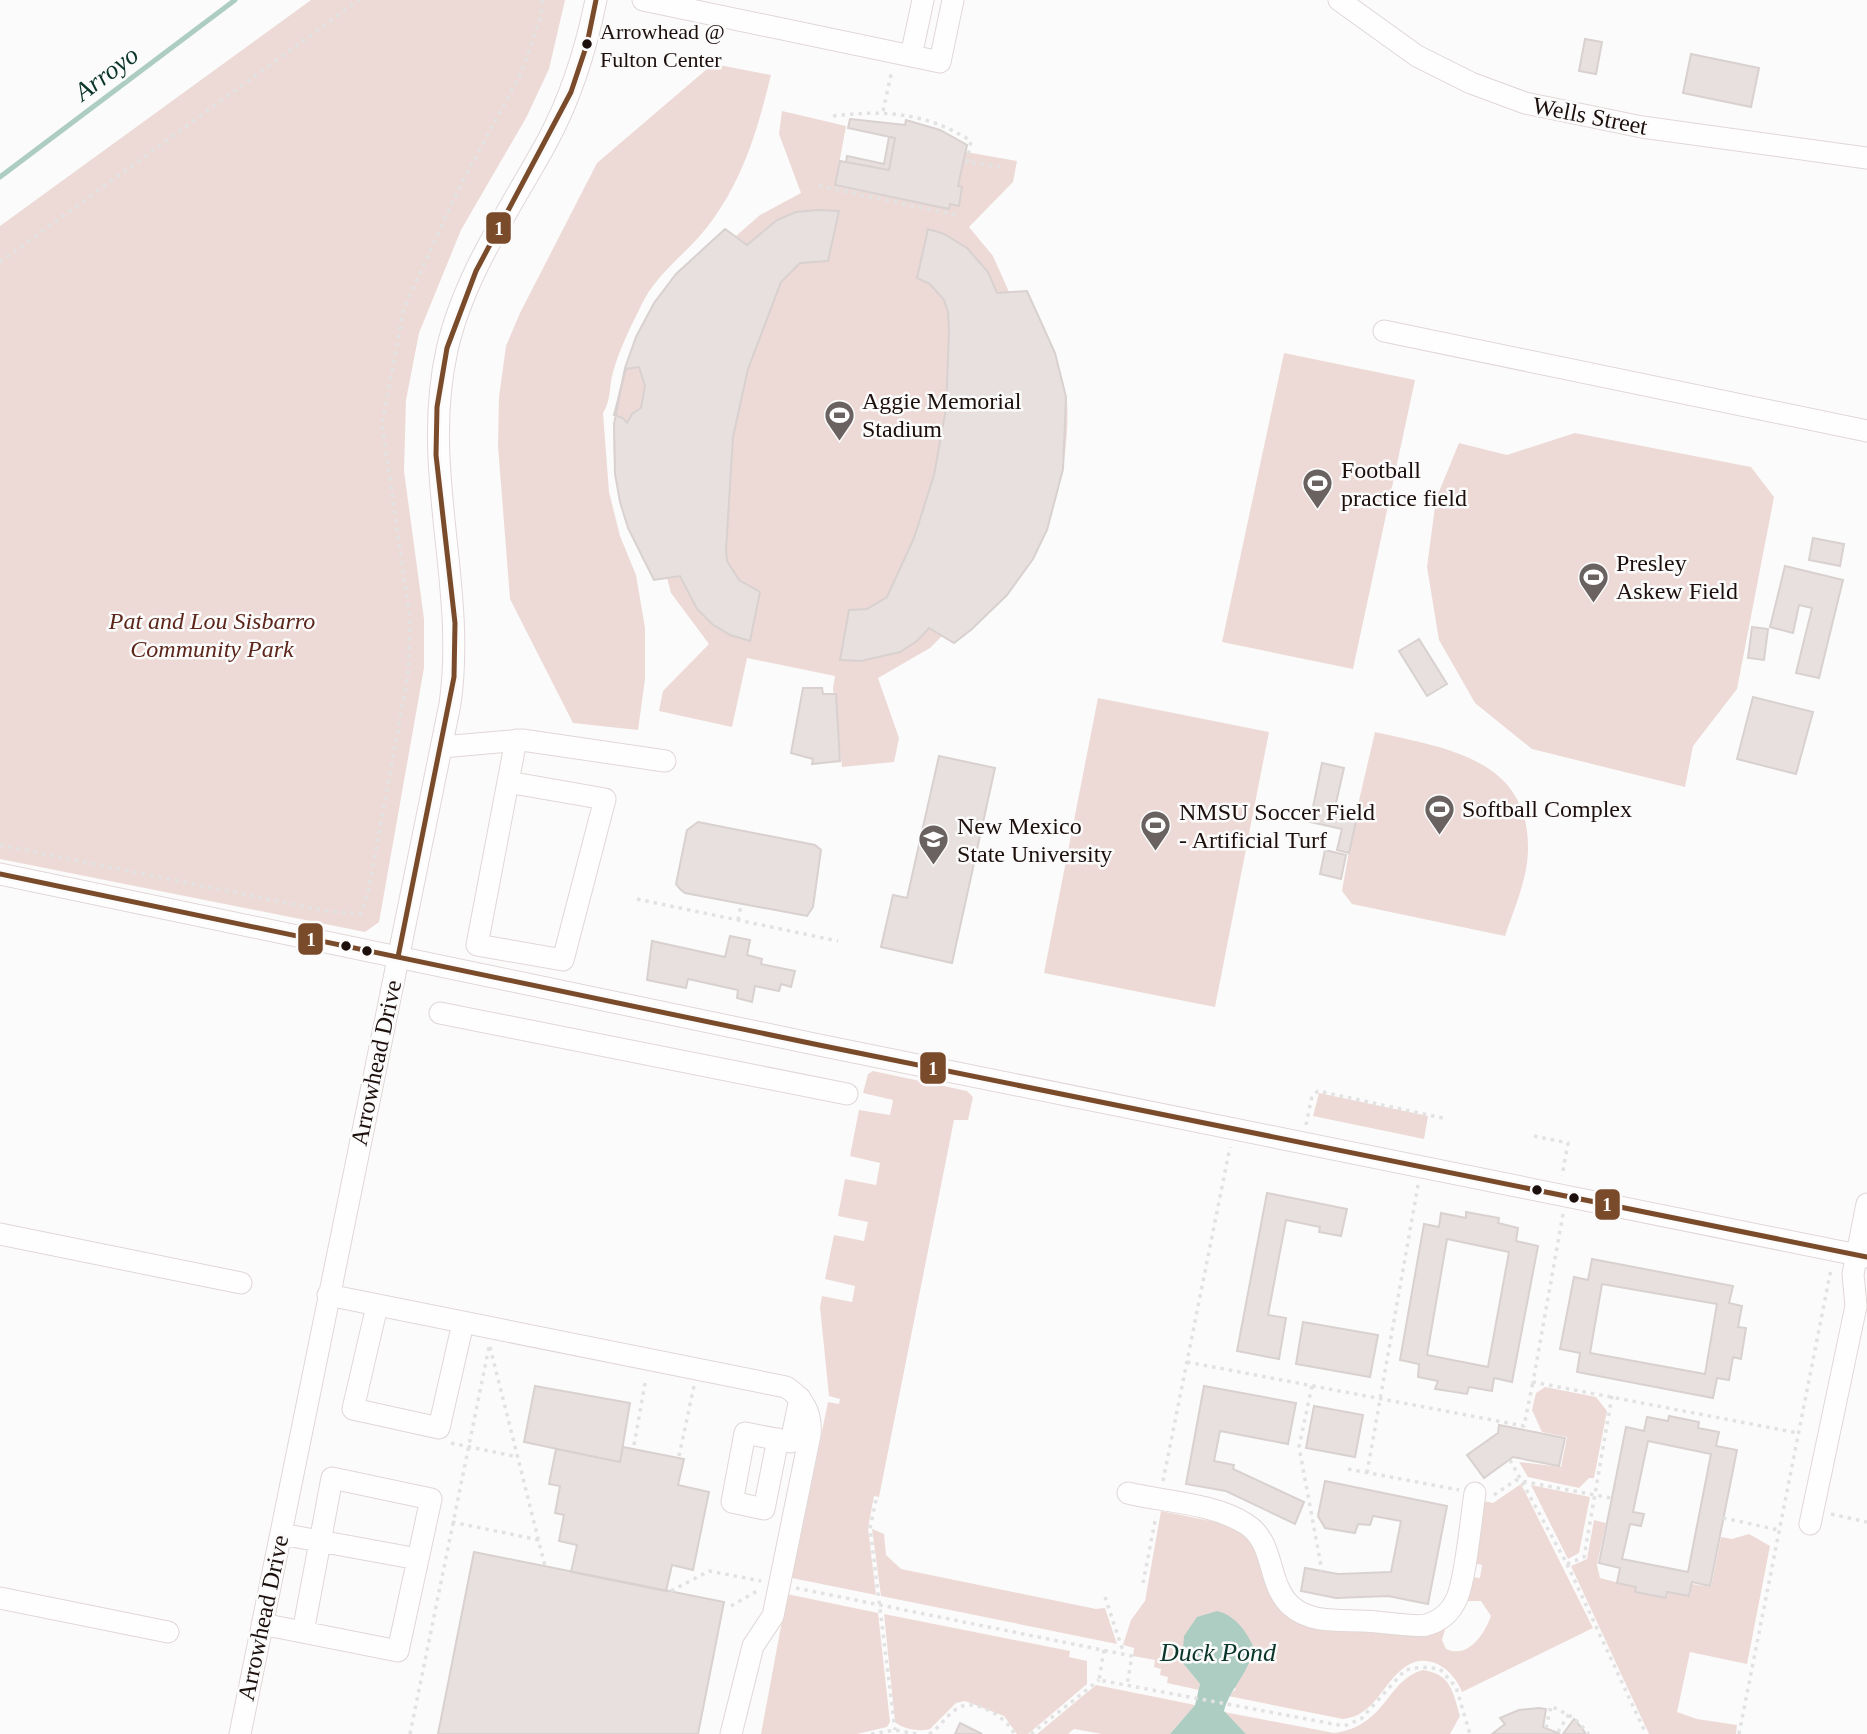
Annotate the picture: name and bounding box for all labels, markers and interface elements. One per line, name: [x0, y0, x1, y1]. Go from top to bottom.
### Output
place label: Arrowhead @ Fulton Center: [600, 19, 725, 72]
marker: Arrowhead @ Fulton Center: [580, 37, 594, 51]
water label: Arroyo: [67, 40, 144, 108]
street label: Wells Street: [1531, 92, 1650, 140]
line badge: 1: [485, 211, 512, 245]
text: 1: [494, 218, 504, 239]
place label: Aggie Memorial Stadium: [862, 388, 1022, 442]
sports icon: Aggie Memorial Stadium: [822, 398, 856, 442]
place label: Football practice field: [1341, 457, 1467, 511]
sports icon: Football practice field: [1301, 467, 1335, 511]
place label: Presley Askew Field: [1616, 550, 1738, 604]
sports icon: Presley Askew Field: [1576, 560, 1610, 604]
park label: Pat and Lou Sisbarro Community Park: [108, 608, 315, 662]
sports icon: Softball Complex: [1422, 792, 1456, 836]
place label: Softball Complex: [1462, 796, 1632, 822]
place label: NMSU Soccer Field - Artificial Turf: [1179, 799, 1375, 853]
sports icon: NMSU Soccer Field - Artificial Turf: [1139, 809, 1173, 853]
place label: New Mexico State University: [957, 813, 1112, 867]
school or university icon: New Mexico State University: [917, 823, 951, 867]
line badge: 1: [297, 922, 324, 956]
text: 1: [306, 929, 316, 950]
unlabelled marker: [339, 939, 353, 953]
unlabelled marker: [360, 944, 374, 958]
street label: Arrowhead Drive: [346, 978, 406, 1148]
line badge: 1: [919, 1051, 947, 1085]
text: 1: [928, 1058, 938, 1079]
unlabelled marker: [1530, 1183, 1544, 1197]
line badge: 1: [1594, 1188, 1621, 1221]
unlabelled marker: [1567, 1191, 1581, 1205]
text: 1: [1602, 1194, 1612, 1215]
street label: Arrowhead Drive: [233, 1533, 293, 1703]
water label: Duck Pond: [1159, 1638, 1277, 1667]

